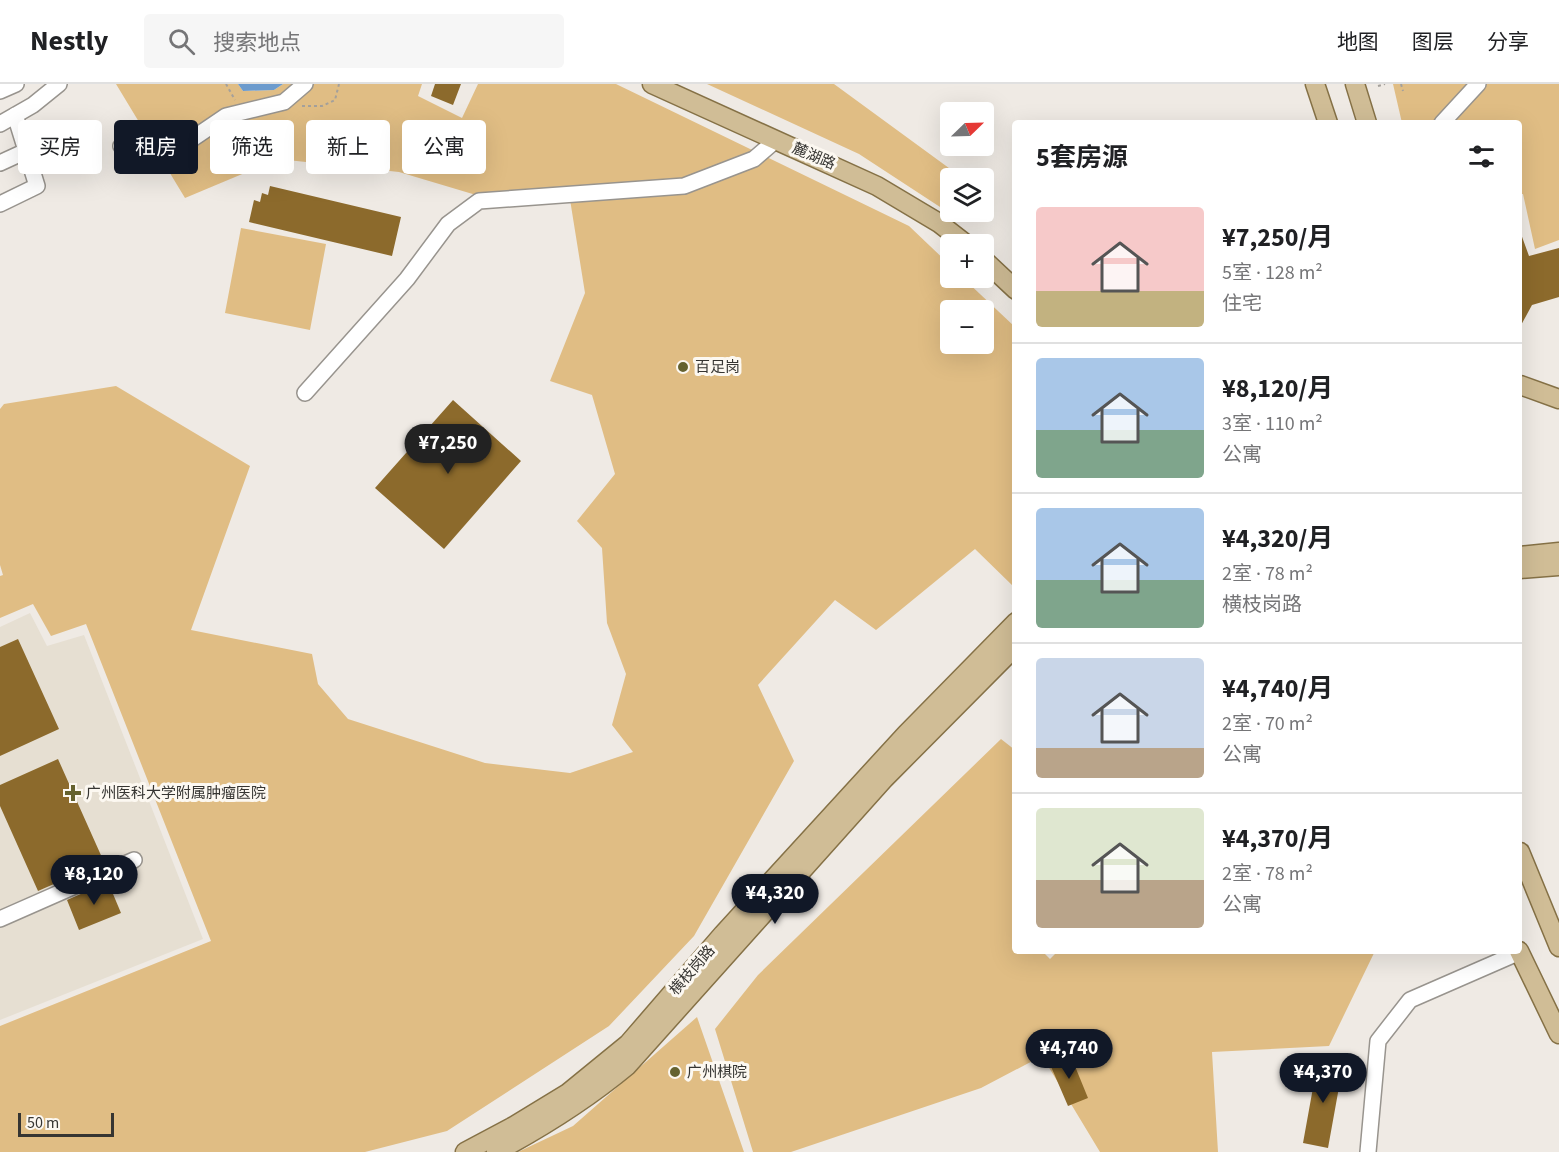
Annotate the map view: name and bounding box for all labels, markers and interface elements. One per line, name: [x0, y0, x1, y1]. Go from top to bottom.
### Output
search box: [144, 14, 564, 68]
text: Nestly: [30, 21, 108, 61]
icon: search: [165, 25, 198, 58]
text: 搜索地点: [213, 27, 301, 59]
text: 地图: [1337, 27, 1379, 57]
text: 图层: [1412, 27, 1454, 57]
text: 分享: [1487, 27, 1529, 57]
north arrow: [940, 102, 994, 156]
map controls: [940, 102, 994, 354]
chip: 买房: [18, 120, 102, 174]
chip: 租房: [114, 120, 198, 174]
chip: 筛选: [210, 120, 294, 174]
chip: 新上: [306, 120, 390, 174]
chip: 公寓: [402, 120, 486, 174]
street label: 麓湖路: [789, 138, 839, 175]
text: 5套房源: [1036, 139, 1128, 176]
icon: filters: [1465, 140, 1498, 173]
button: layers: [940, 168, 994, 222]
text: ¥7,250/月: [1222, 219, 1333, 256]
icon: home: [1084, 231, 1156, 303]
button: +: [940, 234, 994, 288]
text: 5室 · 128 m²: [1222, 259, 1323, 287]
text: 住宅: [1222, 290, 1262, 318]
button: −: [940, 300, 994, 354]
place label: 百足岗: [695, 357, 740, 378]
marker: 百足岗: [676, 360, 690, 374]
text: ¥8,120/月: [1222, 370, 1333, 407]
icon: home: [1084, 382, 1156, 454]
text: 3室 · 110 m²: [1222, 410, 1323, 438]
pin: ¥7,250: [399, 424, 497, 475]
text: ¥7,250: [419, 429, 477, 457]
text: 公寓: [1222, 441, 1262, 469]
text: ¥4,320/月: [1222, 520, 1333, 557]
icon: home: [1084, 532, 1156, 604]
text: 2室 · 78 m²: [1222, 560, 1313, 588]
text: 横枝岗路: [1222, 591, 1302, 619]
text: ¥4,740/月: [1222, 670, 1333, 707]
icon: home: [1084, 682, 1156, 754]
text: 2室 · 70 m²: [1222, 710, 1313, 738]
text: 公寓: [1222, 741, 1262, 769]
place label: 广州医科大学附属肿瘤医院: [86, 783, 266, 804]
marker: 广州医科大学附属肿瘤医院: [64, 784, 82, 802]
text: ¥4,370/月: [1222, 820, 1333, 857]
icon: home: [1084, 832, 1156, 904]
pin: ¥8,120: [45, 855, 143, 906]
text: ¥8,120: [65, 860, 123, 888]
text: 2室 · 78 m²: [1222, 860, 1313, 888]
pin: ¥4,320: [726, 874, 824, 925]
text: ¥4,320: [746, 879, 804, 907]
text: 公寓: [1222, 891, 1262, 919]
street label: 横枝岗路: [665, 941, 720, 1000]
pin: ¥4,740: [1020, 1029, 1118, 1080]
text: ¥4,740: [1040, 1034, 1098, 1062]
pin: ¥4,370: [1274, 1053, 1372, 1104]
text: ¥4,370: [1294, 1058, 1352, 1086]
place label: 广州棋院: [687, 1062, 747, 1083]
marker: 广州棋院: [668, 1065, 682, 1079]
scale bar: [18, 1110, 114, 1138]
text: 50 m: [27, 1112, 59, 1134]

